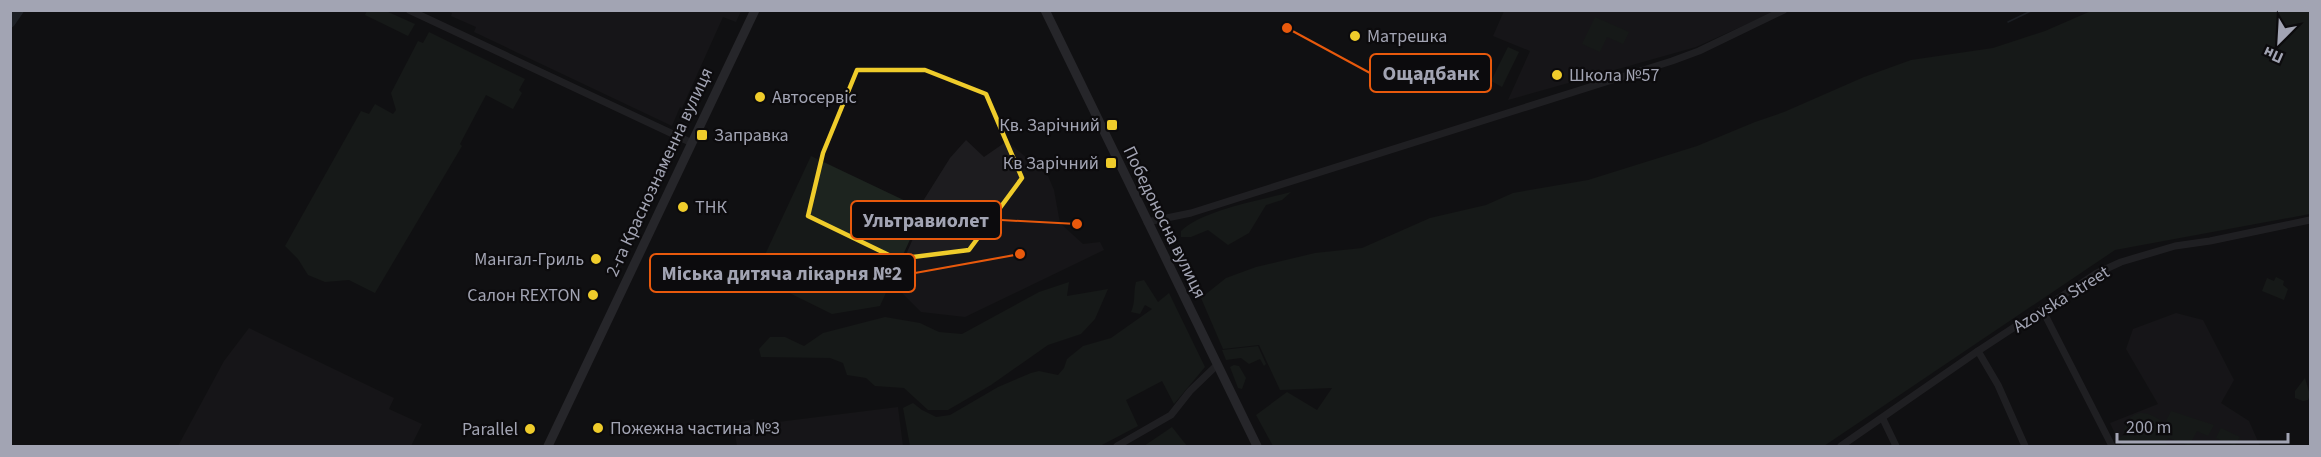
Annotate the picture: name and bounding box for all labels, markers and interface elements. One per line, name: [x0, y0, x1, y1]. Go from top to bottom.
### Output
north arrow: [2249, 12, 2309, 72]
place label: Матрешка: [1367, 24, 1447, 49]
marker: Матрешка: [1348, 29, 1362, 43]
text: Пн: [2260, 41, 2287, 69]
callout: Ощадбанк: [1370, 54, 1491, 92]
text: Ощадбанк: [1383, 60, 1479, 88]
place label: Школа №57: [1569, 63, 1659, 88]
street label: 2-га Краснознаменна вулиця: [600, 64, 719, 281]
marker: Школа №57: [1550, 68, 1564, 82]
place label: Автосервіс: [772, 85, 857, 110]
marker: Автосервіс: [753, 90, 767, 104]
place label: Кв. Зарічний: [999, 113, 1100, 138]
marker: Кв. Зарічний: [1105, 118, 1119, 132]
place label: Заправка: [714, 123, 789, 148]
marker: Заправка: [695, 128, 709, 142]
street label: Победоносна вулиця: [1117, 142, 1212, 303]
place label: Кв Зарічний: [1003, 151, 1099, 176]
marker: Кв Зарічний: [1104, 156, 1118, 170]
place label: ТНК: [695, 195, 727, 220]
marker: ТНК: [676, 200, 690, 214]
callout: Ультравиолет: [851, 201, 1001, 239]
text: Ультравиолет: [863, 207, 989, 235]
place label: Мангал-Гриль: [474, 247, 584, 272]
marker: Мангал-Гриль: [589, 252, 603, 266]
callout: Міська дитяча лікарня №2: [650, 254, 915, 292]
text: Міська дитяча лікарня №2: [662, 260, 902, 288]
street label: Azovska Street: [2008, 260, 2114, 339]
place label: Салон REXTON: [467, 283, 581, 308]
marker: Салон REXTON: [586, 288, 600, 302]
scale bar: [2117, 406, 2288, 444]
text: 200 m: [2126, 415, 2171, 440]
place label: Пожежна частина №3: [610, 416, 780, 441]
place label: Parallel: [462, 417, 518, 442]
marker: Пожежна частина №3: [591, 421, 605, 435]
marker: Parallel: [523, 422, 537, 436]

